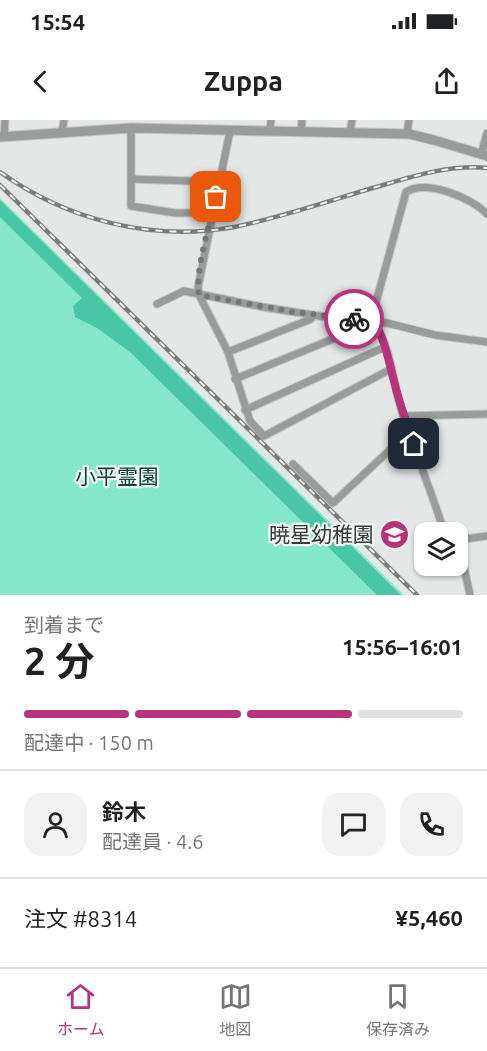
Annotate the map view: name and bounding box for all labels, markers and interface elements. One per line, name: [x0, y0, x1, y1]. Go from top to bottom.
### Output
text: 15:54: [30, 9, 85, 34]
icon: back: [24, 65, 57, 98]
icon: share: [430, 65, 463, 98]
text: Zuppa: [204, 66, 283, 96]
pin: [190, 171, 241, 222]
icon: bag: [199, 180, 232, 213]
courier: [324, 289, 384, 349]
icon: bike: [338, 303, 371, 336]
pin: [388, 418, 439, 469]
icon: home: [397, 427, 430, 460]
park label: 小平霊園: [75, 464, 159, 488]
school or university icon: 暁星幼稚園: [379, 519, 411, 551]
place label: 暁星幼稚園: [269, 522, 374, 546]
map controls: [414, 522, 468, 576]
button: layers: [414, 522, 468, 576]
text: 到着まで: [24, 613, 104, 636]
text: 15:56–16:01: [342, 634, 463, 659]
text: 2 分: [24, 639, 94, 682]
text: 配達中 · 150 m: [24, 731, 154, 754]
button: person: [24, 793, 87, 856]
button: chat: [322, 793, 385, 856]
button: phone: [400, 793, 463, 856]
text: 鈴木: [102, 799, 146, 824]
text: 配達員 · 4.6: [102, 830, 204, 853]
text: ¥5,460: [396, 905, 463, 930]
text: 注文 #8314: [24, 906, 137, 931]
tab: ホーム: [57, 980, 105, 1040]
tab: 地図: [219, 980, 252, 1040]
tab: 保存済み: [366, 980, 430, 1040]

